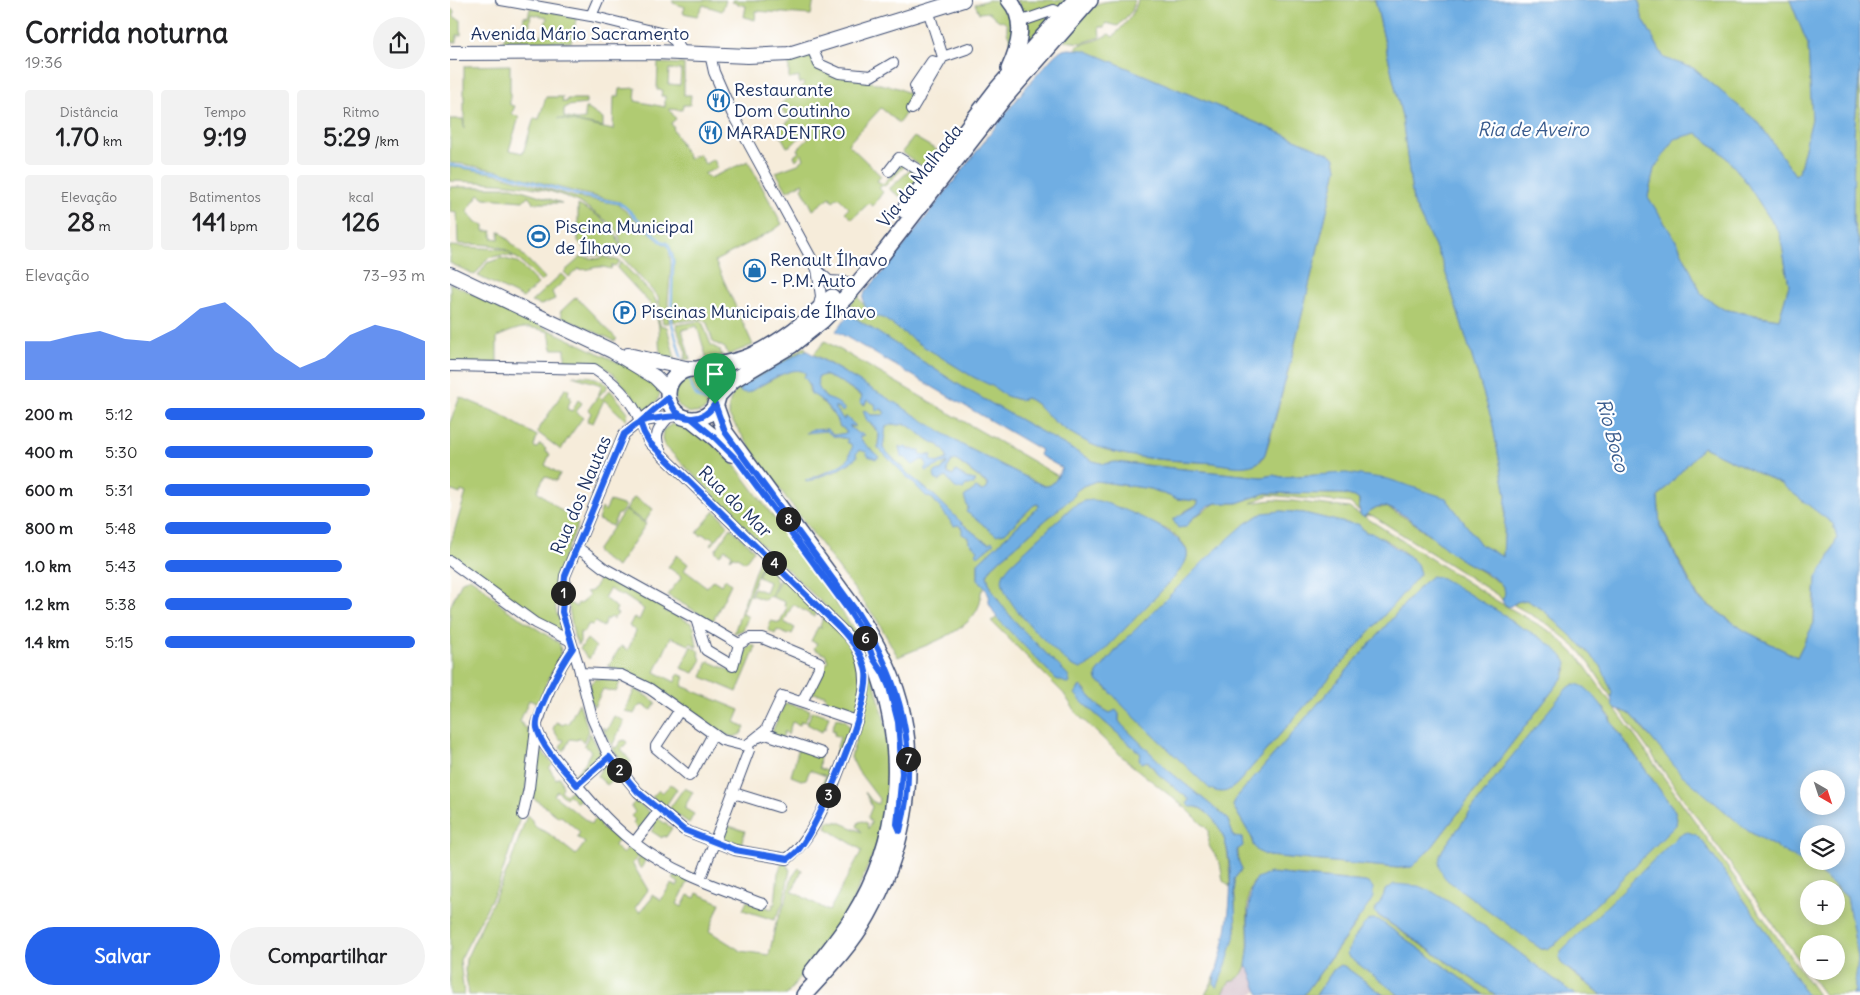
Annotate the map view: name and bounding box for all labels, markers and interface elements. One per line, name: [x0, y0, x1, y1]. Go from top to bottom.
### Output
text: Corrida noturna: [25, 15, 228, 51]
button: share: [373, 17, 425, 69]
street label: Avenida Mário Sacramento: [471, 22, 689, 45]
text: 19:36: [25, 52, 63, 72]
place label: Restaurante Dom Coutinho: [734, 78, 850, 122]
restaurant icon: Restaurante Dom Coutinho: [706, 88, 730, 112]
text: Distância: [60, 103, 118, 121]
text: Tempo: [204, 103, 246, 121]
text: Ritmo: [343, 103, 379, 121]
water label: Ria de Aveiro: [1477, 117, 1590, 141]
street label: Via da Malhada: [872, 119, 967, 232]
text: 1.70: [56, 121, 100, 153]
text: 9:19: [203, 121, 247, 153]
text: 5:29: [323, 121, 371, 153]
restaurant icon: MARADENTRO: [698, 121, 722, 145]
place label: MARADENTRO: [726, 121, 846, 144]
text: km: [100, 132, 122, 150]
text: /km: [371, 132, 399, 150]
text: Elevação: [61, 188, 117, 206]
text: Batimentos: [189, 188, 261, 206]
text: kcal: [348, 188, 374, 206]
text: 28: [67, 206, 95, 238]
text: 141: [192, 206, 226, 238]
text: 126: [342, 206, 380, 238]
place label: Piscina Municipal de Ílhavo: [555, 215, 693, 259]
text: m: [95, 217, 111, 235]
text: bpm: [226, 217, 258, 235]
sports icon: Piscina Municipal de Ílhavo: [527, 225, 551, 249]
place label: Renault Ílhavo - P.M. Auto: [770, 248, 888, 292]
shop icon: Renault Ílhavo - P.M. Auto: [742, 258, 766, 282]
text: Elevação: [25, 265, 89, 285]
text: 73–93 m: [363, 265, 425, 285]
parking icon: Piscinas Municipais de Ílhavo: [613, 300, 637, 324]
place label: Piscinas Municipais de Ílhavo: [641, 300, 876, 323]
pin: [694, 353, 736, 404]
icon: arrive: [701, 360, 729, 388]
water label: Rio Boco: [1592, 396, 1635, 476]
text: 200 m: [25, 404, 73, 424]
text: 5:12: [105, 404, 133, 424]
street label: Rua dos Nautas: [545, 432, 616, 558]
text: 400 m: [25, 442, 73, 462]
text: 5:30: [105, 442, 137, 462]
street label: Rua do Mar: [694, 461, 777, 543]
text: 600 m: [25, 480, 73, 500]
text: 5:31: [105, 480, 133, 500]
pin: 8: [776, 506, 800, 532]
text: 8: [784, 510, 793, 528]
text: 800 m: [25, 518, 73, 538]
text: 5:48: [105, 518, 136, 538]
pin: 4: [762, 550, 786, 576]
text: 4: [770, 554, 779, 572]
text: 1.0 km: [25, 556, 71, 576]
text: 5:43: [105, 556, 136, 576]
pin: 1: [550, 580, 576, 606]
text: 1: [561, 584, 566, 602]
text: 1.2 km: [25, 594, 69, 614]
text: 5:38: [105, 594, 136, 614]
pin: 6: [852, 626, 878, 650]
text: 6: [861, 629, 870, 647]
text: 1.4 km: [25, 632, 70, 652]
text: 5:15: [105, 632, 133, 652]
pin: 7: [896, 746, 920, 772]
text: 7: [905, 750, 912, 768]
pin: 2: [606, 758, 632, 782]
text: 2: [616, 761, 623, 779]
north arrow: [1800, 770, 1845, 815]
map controls: [1800, 770, 1845, 980]
pin: 3: [816, 782, 840, 808]
text: 3: [825, 786, 832, 804]
button: layers: [1800, 825, 1845, 870]
button: +: [1800, 880, 1845, 925]
button: Salvar: [25, 927, 220, 985]
button: Compartilhar: [230, 927, 425, 985]
button: −: [1800, 935, 1845, 980]

